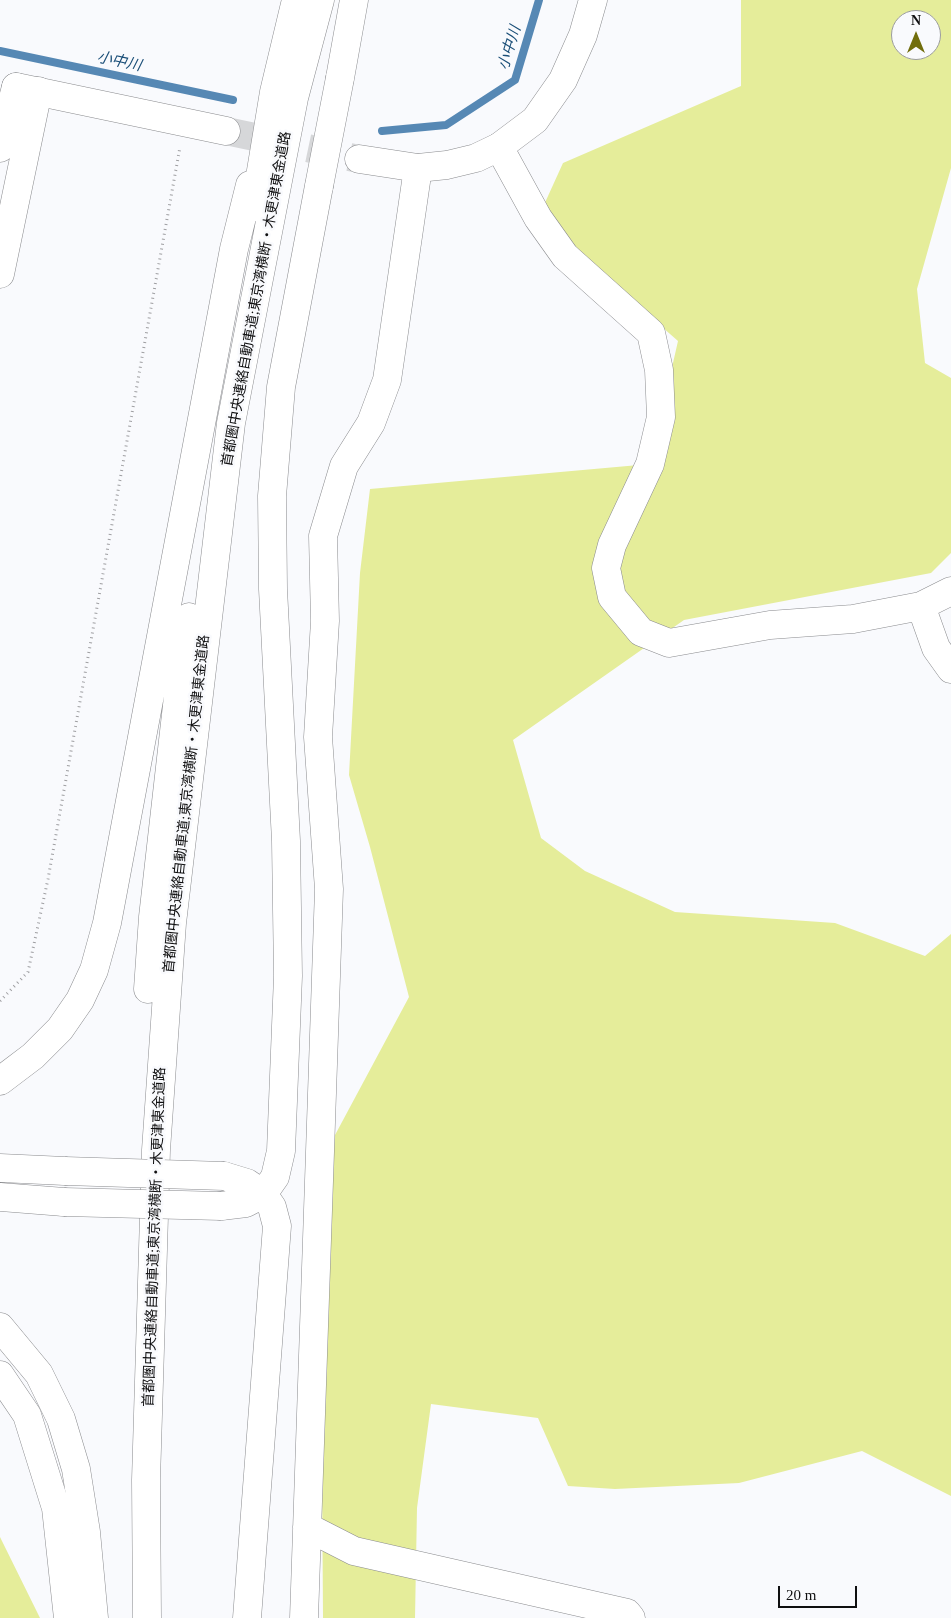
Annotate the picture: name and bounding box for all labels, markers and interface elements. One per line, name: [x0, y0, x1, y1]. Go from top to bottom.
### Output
north arrow: [891, 10, 941, 60]
text: N: [911, 13, 921, 28]
water label: 小中川: [495, 24, 525, 72]
water label: 小中川: [95, 49, 143, 75]
street label: 首都圏中央連絡自動車道;東京湾横断・木更津東金道路: [219, 130, 295, 468]
street label: 首都圏中央連絡自動車道;東京湾横断・木更津東金道路: [161, 634, 213, 974]
street label: 首都圏中央連絡自動車道;東京湾横断・木更津東金道路: [141, 1067, 169, 1407]
scale bar: [781, 1576, 860, 1608]
text: 20 m: [786, 1587, 816, 1603]

